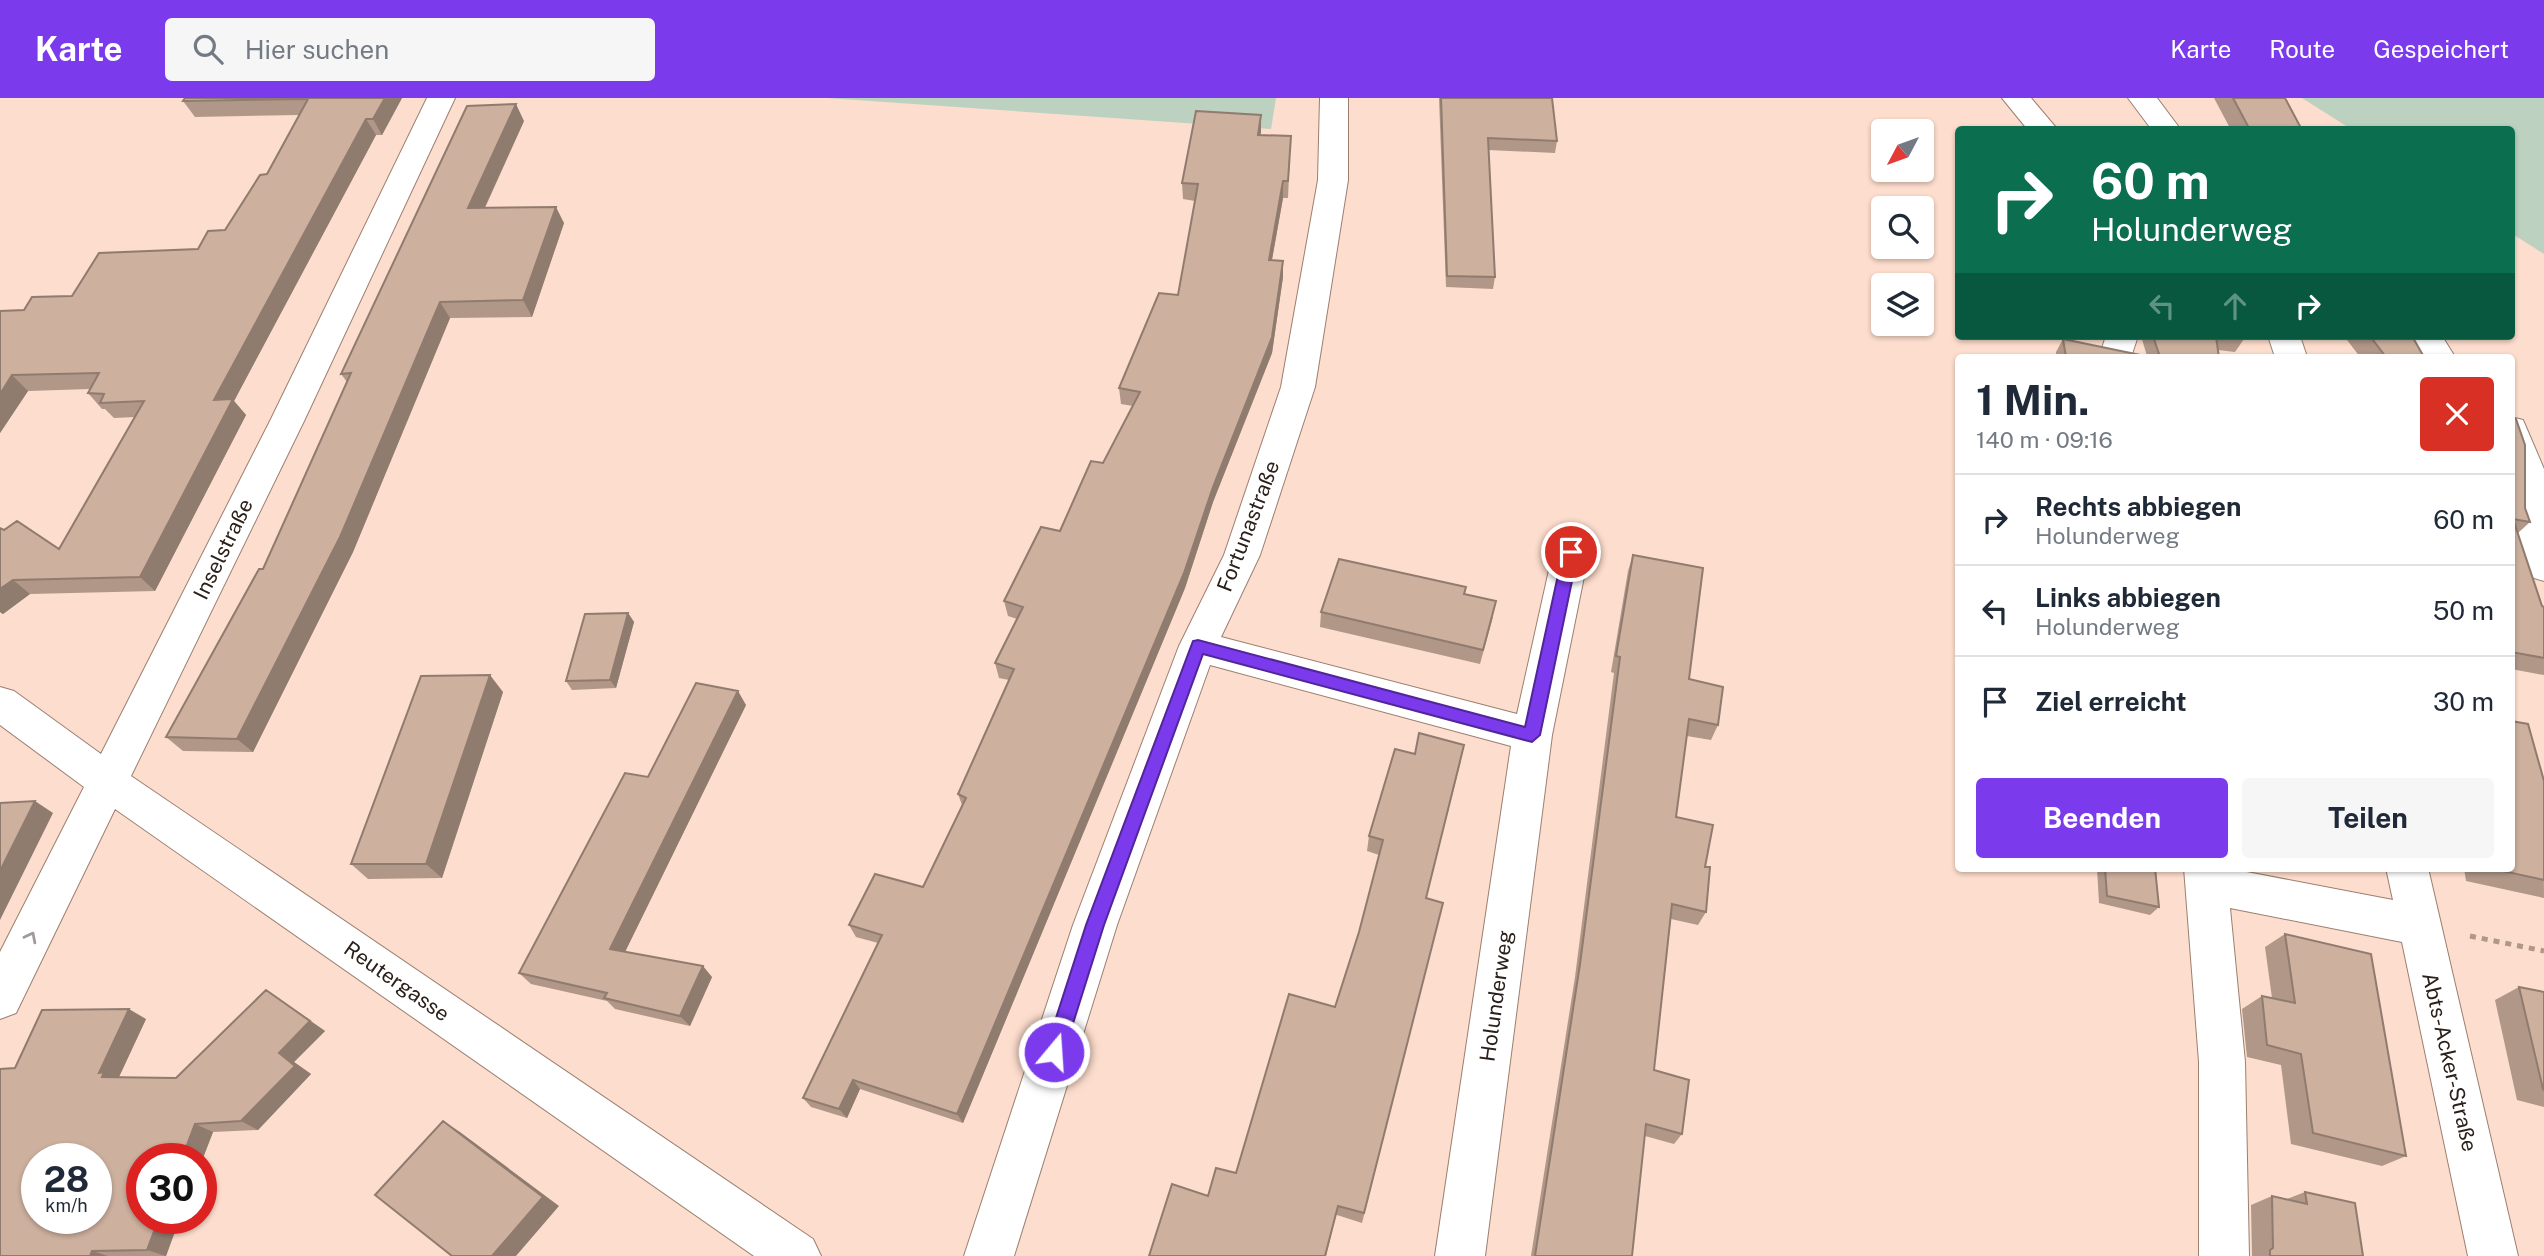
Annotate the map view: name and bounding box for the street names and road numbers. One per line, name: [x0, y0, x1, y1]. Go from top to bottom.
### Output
street label: Fortunastraße: [1212, 457, 1284, 595]
street label: Inselstraße: [188, 495, 258, 603]
street label: Holunderweg: [1474, 929, 1518, 1063]
street label: Reutergasse: [339, 936, 455, 1026]
street label: Abts-Acker-Straße: [2417, 970, 2483, 1154]

